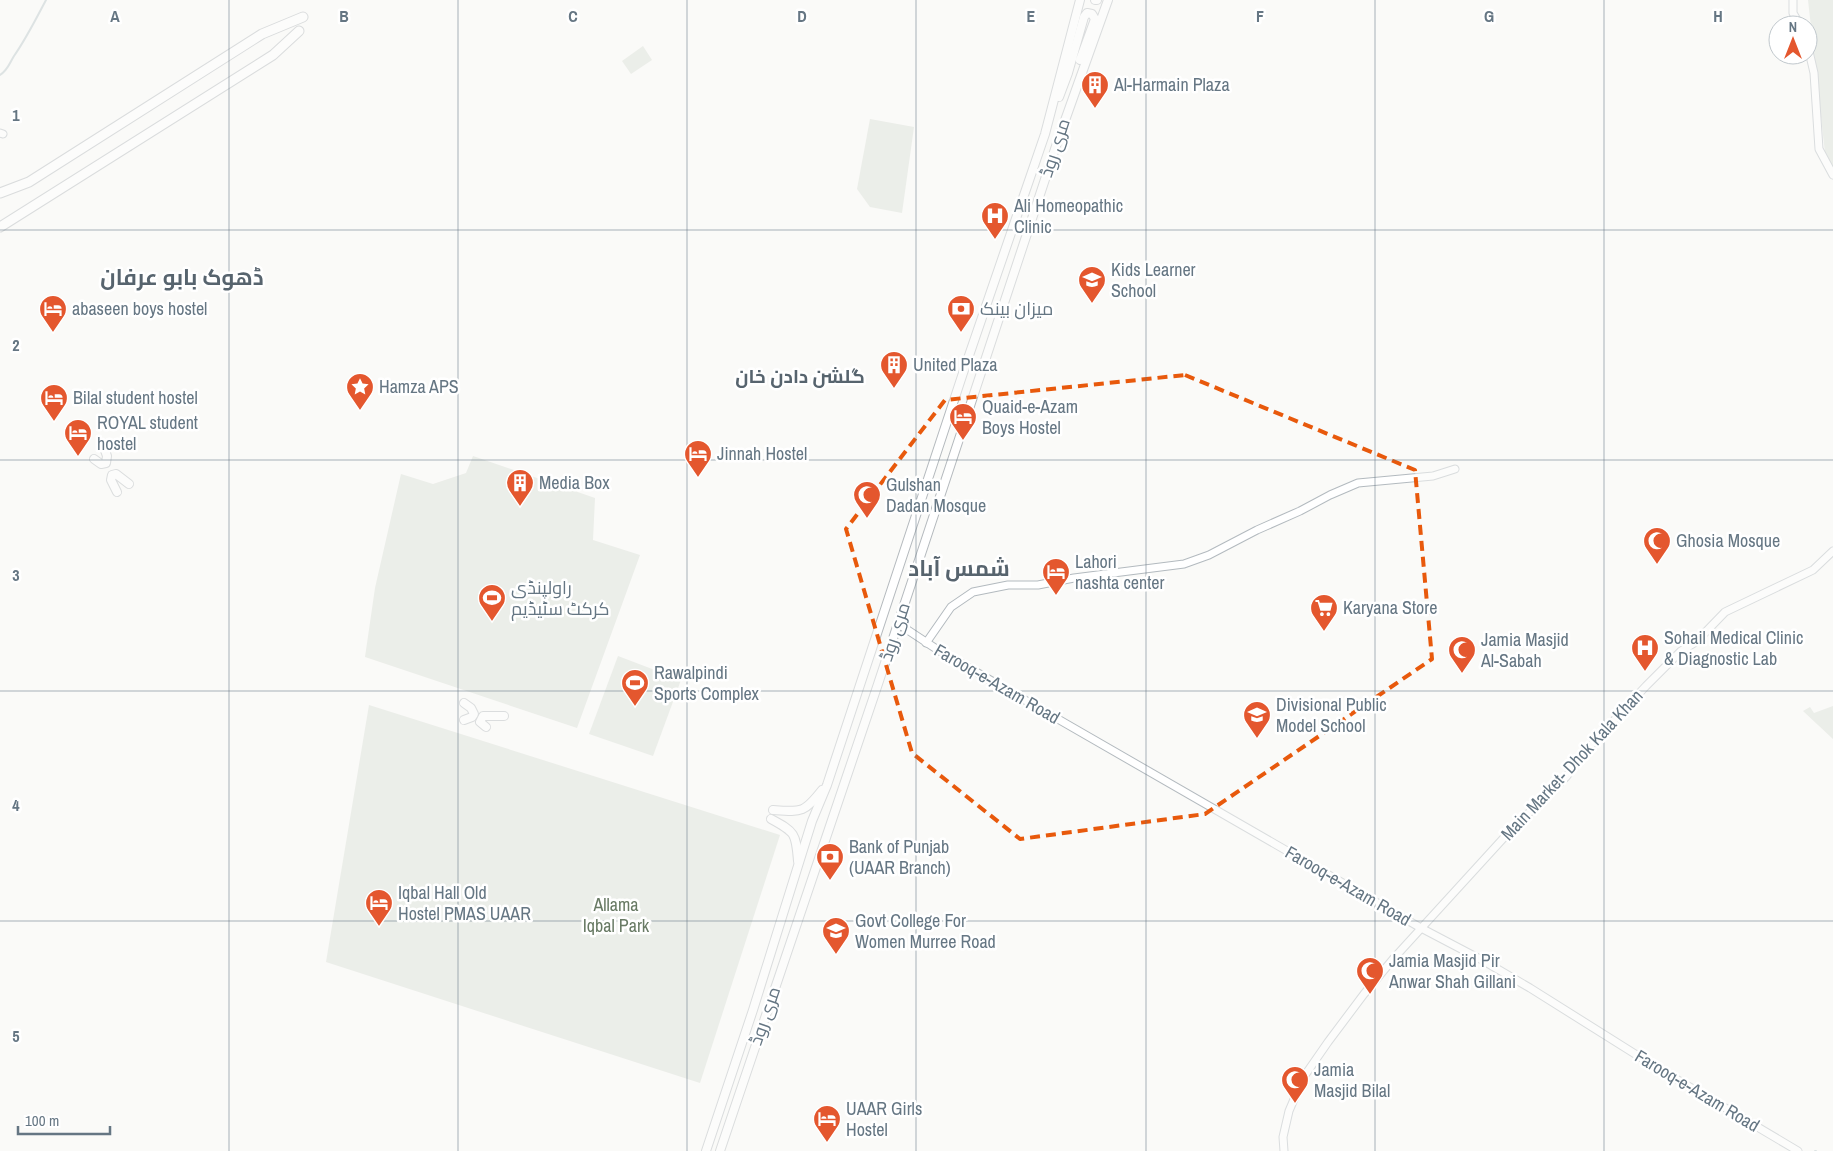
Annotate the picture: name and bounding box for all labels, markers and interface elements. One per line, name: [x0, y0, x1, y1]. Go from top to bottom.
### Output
text: A: [110, 5, 120, 27]
text: B: [339, 5, 349, 27]
text: C: [568, 5, 578, 27]
text: D: [797, 5, 807, 27]
text: E: [1027, 5, 1036, 27]
text: F: [1256, 5, 1264, 27]
text: G: [1484, 5, 1494, 27]
text: H: [1713, 5, 1723, 27]
north arrow: [1768, 15, 1818, 65]
text: N: [1789, 18, 1797, 36]
building icon: Al-Harmain Plaza: [1080, 70, 1110, 109]
place label: Al-Harmain Plaza: [1113, 72, 1230, 97]
text: 1: [12, 104, 20, 126]
street label: مری روڈ: [1033, 115, 1076, 180]
place label: Ali Homeopathic Clinic: [1013, 193, 1123, 239]
hospital icon: Ali Homeopathic Clinic: [980, 201, 1010, 240]
place label: Kids Learner School: [1111, 257, 1196, 303]
district label: ڈھوک بابو عرفان: [100, 262, 264, 292]
school or university icon: Kids Learner School: [1077, 265, 1107, 304]
hotel icon: abaseen boys hostel: [38, 294, 68, 333]
bank icon: میزان بینک: [946, 294, 976, 333]
place label: abaseen boys hostel: [72, 296, 207, 321]
place label: میزان بینک: [980, 296, 1053, 321]
text: 2: [12, 334, 20, 356]
building icon: United Plaza: [879, 350, 909, 389]
place label: United Plaza: [913, 352, 998, 377]
district label: گلشن دادن خان: [735, 363, 865, 389]
place icon: Hamza APS: [345, 372, 375, 411]
place label: Hamza APS: [379, 374, 459, 399]
hotel icon: Bilal student hostel: [39, 383, 69, 422]
place label: Bilal student hostel: [73, 385, 198, 410]
place label: Quaid-e-Azam Boys Hostel: [982, 394, 1078, 440]
hotel icon: Quaid-e-Azam Boys Hostel: [948, 402, 978, 441]
place label: ROYAL student hostel: [97, 410, 198, 456]
hotel icon: ROYAL student hostel: [63, 418, 93, 457]
hotel icon: Jinnah Hostel: [683, 439, 713, 478]
place label: Jinnah Hostel: [717, 441, 807, 466]
building icon: Media Box: [505, 468, 535, 507]
place label: Media Box: [539, 470, 610, 495]
place label: Gulshan Dadan Mosque: [886, 472, 986, 518]
mosque icon: Gulshan Dadan Mosque: [852, 480, 882, 519]
mosque icon: Ghosia Mosque: [1642, 526, 1672, 565]
place label: Ghosia Mosque: [1676, 528, 1780, 553]
place label: Lahori nashta center: [1075, 549, 1165, 595]
district label: شمس آباد: [908, 553, 1010, 583]
hotel icon: Lahori nashta center: [1041, 557, 1071, 596]
text: 3: [12, 564, 20, 586]
place label: راولپنڈی کرکٹ سٹیڈیم: [511, 575, 609, 621]
sports icon: راولپنڈی کرکٹ سٹیڈیم: [477, 583, 507, 622]
supermarket icon: Karyana Store: [1309, 593, 1339, 632]
place label: Karyana Store: [1343, 595, 1437, 620]
street label: مری روڈ: [873, 599, 916, 664]
place label: Sohail Medical Clinic & Diagnostic Lab: [1664, 625, 1803, 671]
place label: Jamia Masjid Al-Sabah: [1480, 627, 1569, 673]
hospital icon: Sohail Medical Clinic & Diagnostic Lab: [1630, 633, 1660, 672]
mosque icon: Jamia Masjid Al-Sabah: [1447, 635, 1477, 674]
street label: Farooq-e-Azam Road: [930, 637, 1065, 730]
place label: Rawalpindi Sports Complex: [654, 660, 760, 706]
sports icon: Rawalpindi Sports Complex: [620, 668, 650, 707]
street label: Main Market- Dhok Kala Khan: [1495, 684, 1648, 845]
place label: Divisional Public Model School: [1276, 692, 1387, 738]
school or university icon: Divisional Public Model School: [1242, 700, 1272, 739]
text: 4: [12, 794, 20, 816]
place label: Bank of Punjab (UAAR Branch): [849, 834, 951, 880]
street label: Farooq-e-Azam Road: [1281, 839, 1416, 932]
bank icon: Bank of Punjab (UAAR Branch): [815, 842, 845, 881]
place label: Iqbal Hall Old Hostel PMAS UAAR: [398, 880, 531, 926]
hotel icon: Iqbal Hall Old Hostel PMAS UAAR: [364, 888, 394, 927]
park label: Allama Iqbal Park: [583, 892, 650, 938]
place label: Govt College For Women Murree Road: [855, 908, 996, 954]
school or university icon: Govt College For Women Murree Road: [821, 916, 851, 955]
place label: Jamia Masjid Pir Anwar Shah Gillani: [1388, 948, 1516, 994]
mosque icon: Jamia Masjid Pir Anwar Shah Gillani: [1355, 956, 1385, 995]
street label: مری روڈ: [743, 983, 786, 1048]
text: 5: [12, 1025, 20, 1047]
street label: Farooq-e-Azam Road: [1630, 1043, 1764, 1138]
place label: Jamia Masjid Bilal: [1314, 1057, 1390, 1103]
mosque icon: Jamia Masjid Bilal: [1280, 1065, 1310, 1104]
place label: UAAR Girls Hostel: [846, 1096, 922, 1142]
scale bar: [18, 1104, 110, 1136]
hotel icon: UAAR Girls Hostel: [812, 1104, 842, 1143]
text: 100 m: [25, 1110, 59, 1131]

